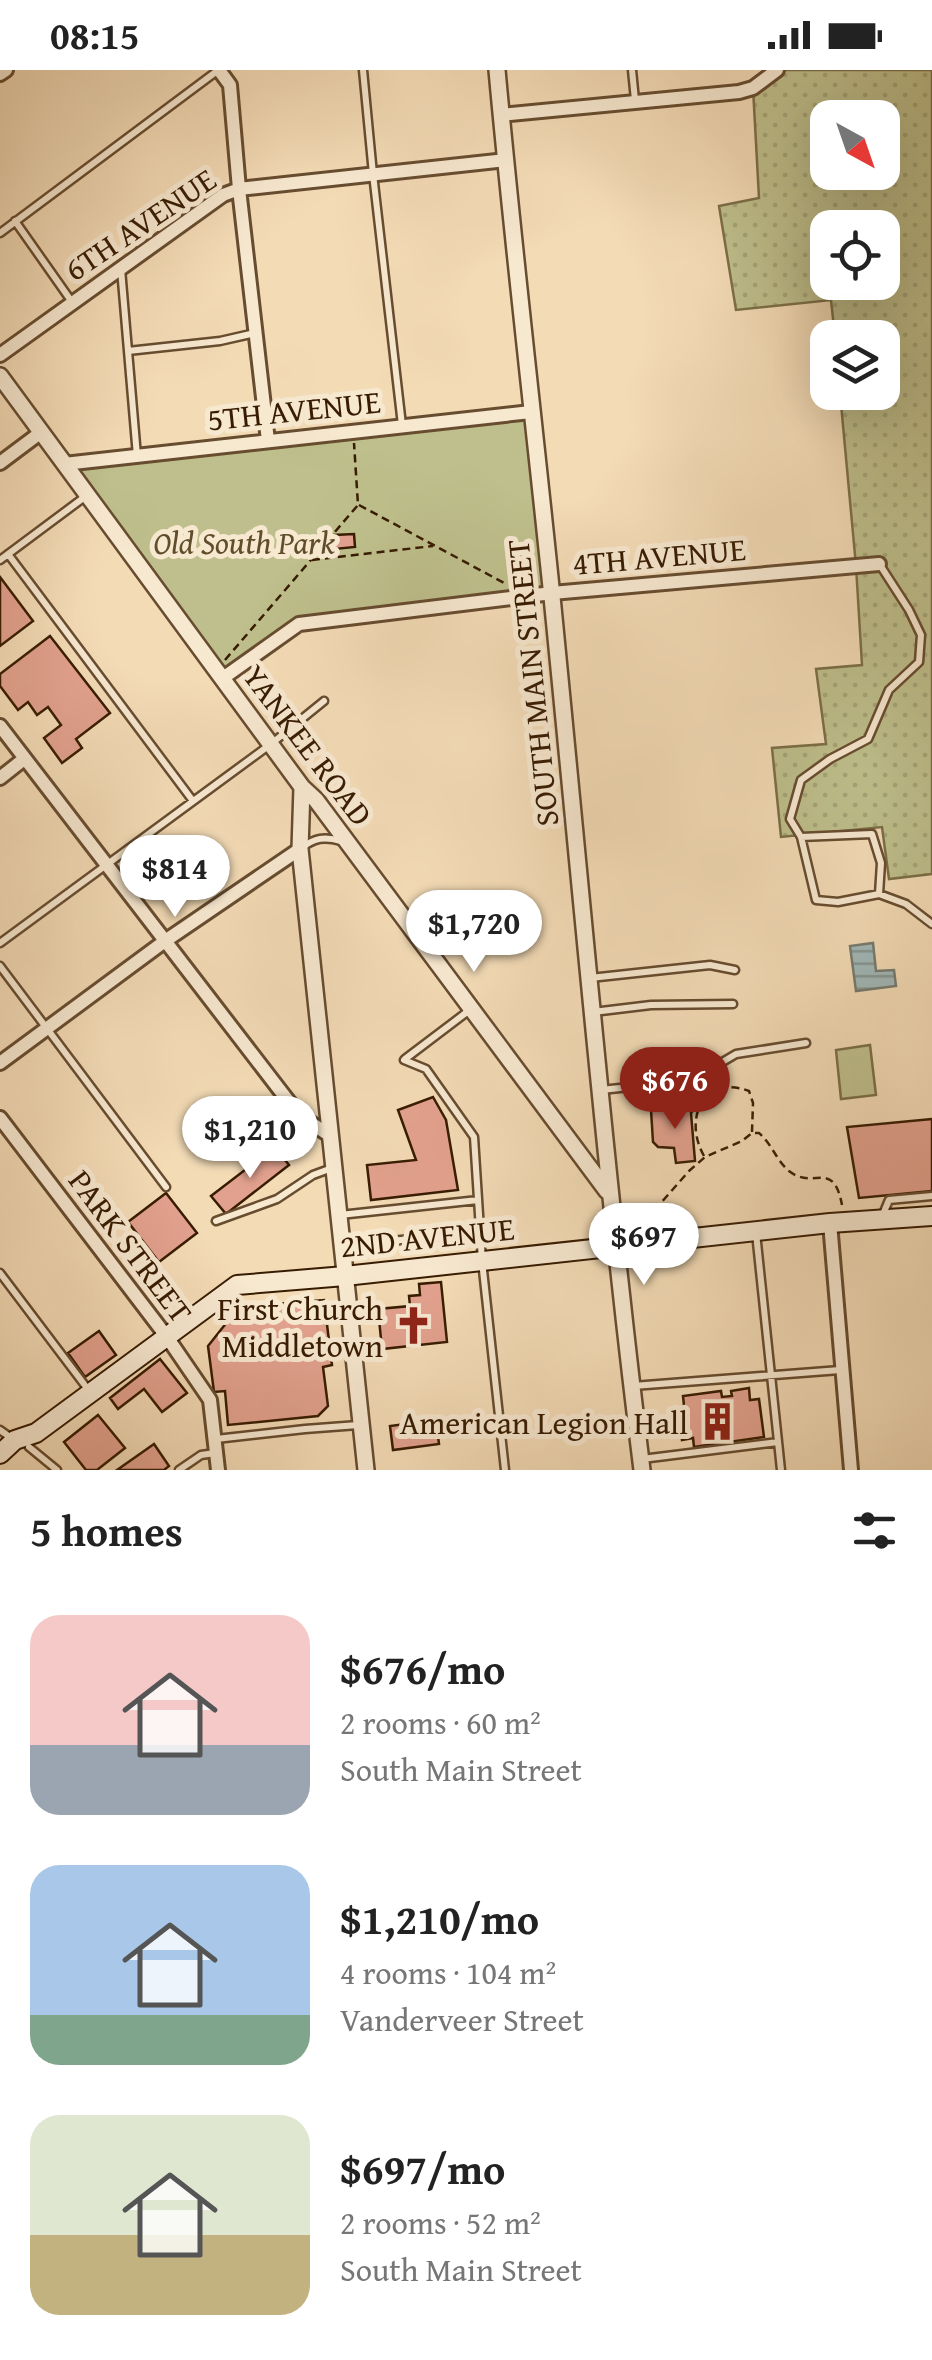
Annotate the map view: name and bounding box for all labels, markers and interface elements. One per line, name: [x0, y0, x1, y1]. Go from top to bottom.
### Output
text: 08:15: [50, 7, 140, 63]
north arrow: [810, 100, 900, 190]
map controls: [810, 100, 900, 410]
street label: 6TH AVENUE: [55, 156, 225, 292]
button: locate: [810, 210, 900, 300]
button: layers: [810, 320, 900, 410]
street label: 5TH AVENUE: [205, 378, 383, 442]
park label: Old South Park: [153, 519, 335, 566]
street label: 4TH AVENUE: [570, 525, 748, 587]
street label: SOUTH MAIN STREET: [494, 537, 570, 829]
street label: YANKEE ROAD: [232, 655, 384, 835]
pin: $814: [116, 835, 234, 920]
text: $814: [142, 844, 208, 891]
pin: $1,720: [393, 890, 555, 975]
text: $1,720: [428, 899, 520, 946]
pin: $676: [616, 1047, 734, 1132]
text: $676: [642, 1056, 708, 1103]
pin: $1,210: [169, 1096, 331, 1181]
text: $1,210: [204, 1105, 296, 1152]
street label: PARK STREET: [58, 1159, 204, 1333]
pin: $697: [585, 1203, 703, 1288]
street label: 2ND AVENUE: [337, 1204, 517, 1270]
text: $697: [611, 1212, 677, 1259]
place label: First Church Middletown: [217, 1285, 383, 1369]
church icon: First Church Middletown: [392, 1305, 434, 1347]
place label: American Legion Hall: [400, 1399, 688, 1446]
building icon: American Legion Hall: [697, 1401, 739, 1443]
text: 5 homes: [30, 1500, 183, 1561]
icon: filters: [847, 1503, 902, 1558]
text: $676/mo: [340, 1638, 505, 1699]
icon: home: [110, 1655, 230, 1775]
text: 2 rooms · 60 m²: [340, 1699, 541, 1746]
text: South Main Street: [340, 1746, 582, 1793]
text: $1,210/mo: [340, 1888, 539, 1949]
icon: home: [110, 1905, 230, 2025]
text: 4 rooms · 104 m²: [340, 1949, 556, 1996]
text: Vanderveer Street: [340, 1996, 584, 2043]
text: $697/mo: [340, 2138, 505, 2199]
icon: home: [110, 2155, 230, 2275]
text: 2 rooms · 52 m²: [340, 2199, 541, 2246]
text: South Main Street: [340, 2246, 582, 2293]

